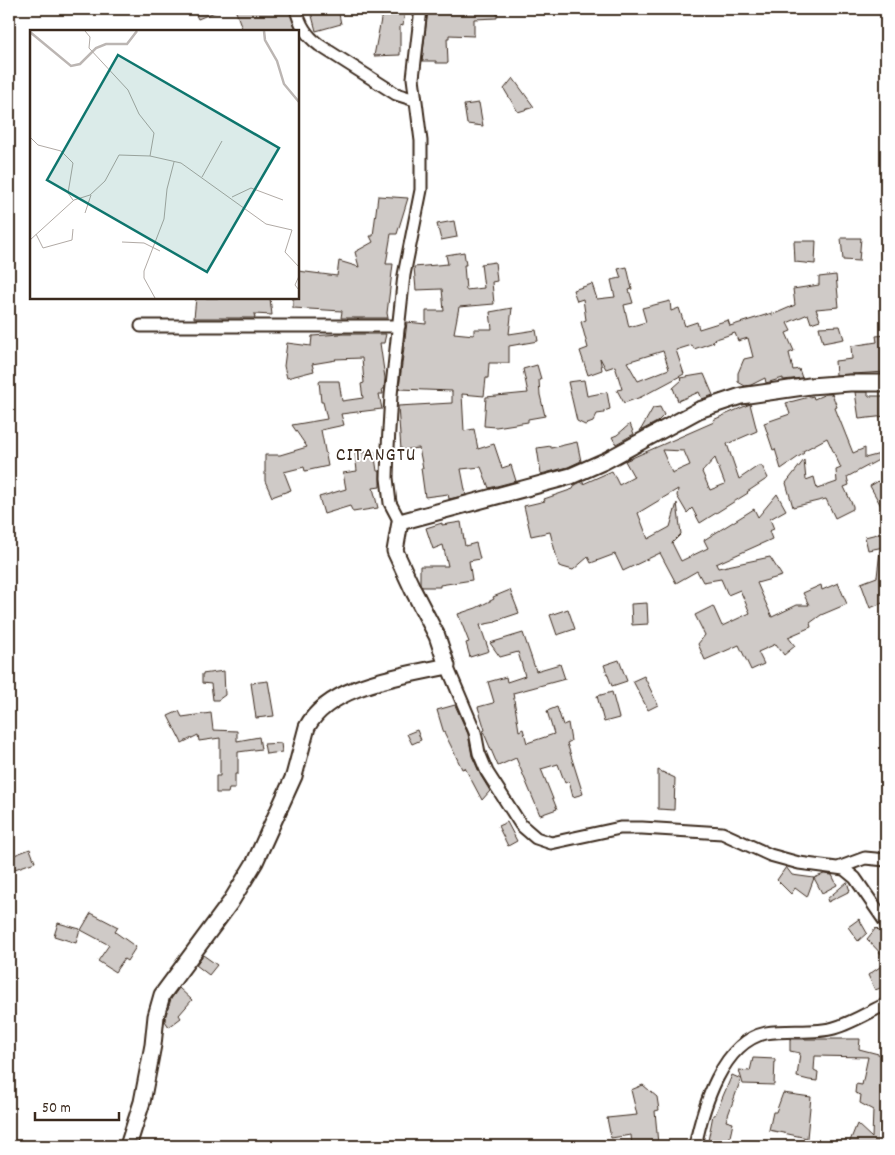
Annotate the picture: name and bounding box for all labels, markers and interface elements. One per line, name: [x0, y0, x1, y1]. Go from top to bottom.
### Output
inset map: [30, 30, 299, 299]
district label: CITANGTU: [336, 442, 416, 470]
scale bar: [35, 1090, 119, 1122]
text: 50 m: [42, 1098, 71, 1120]

